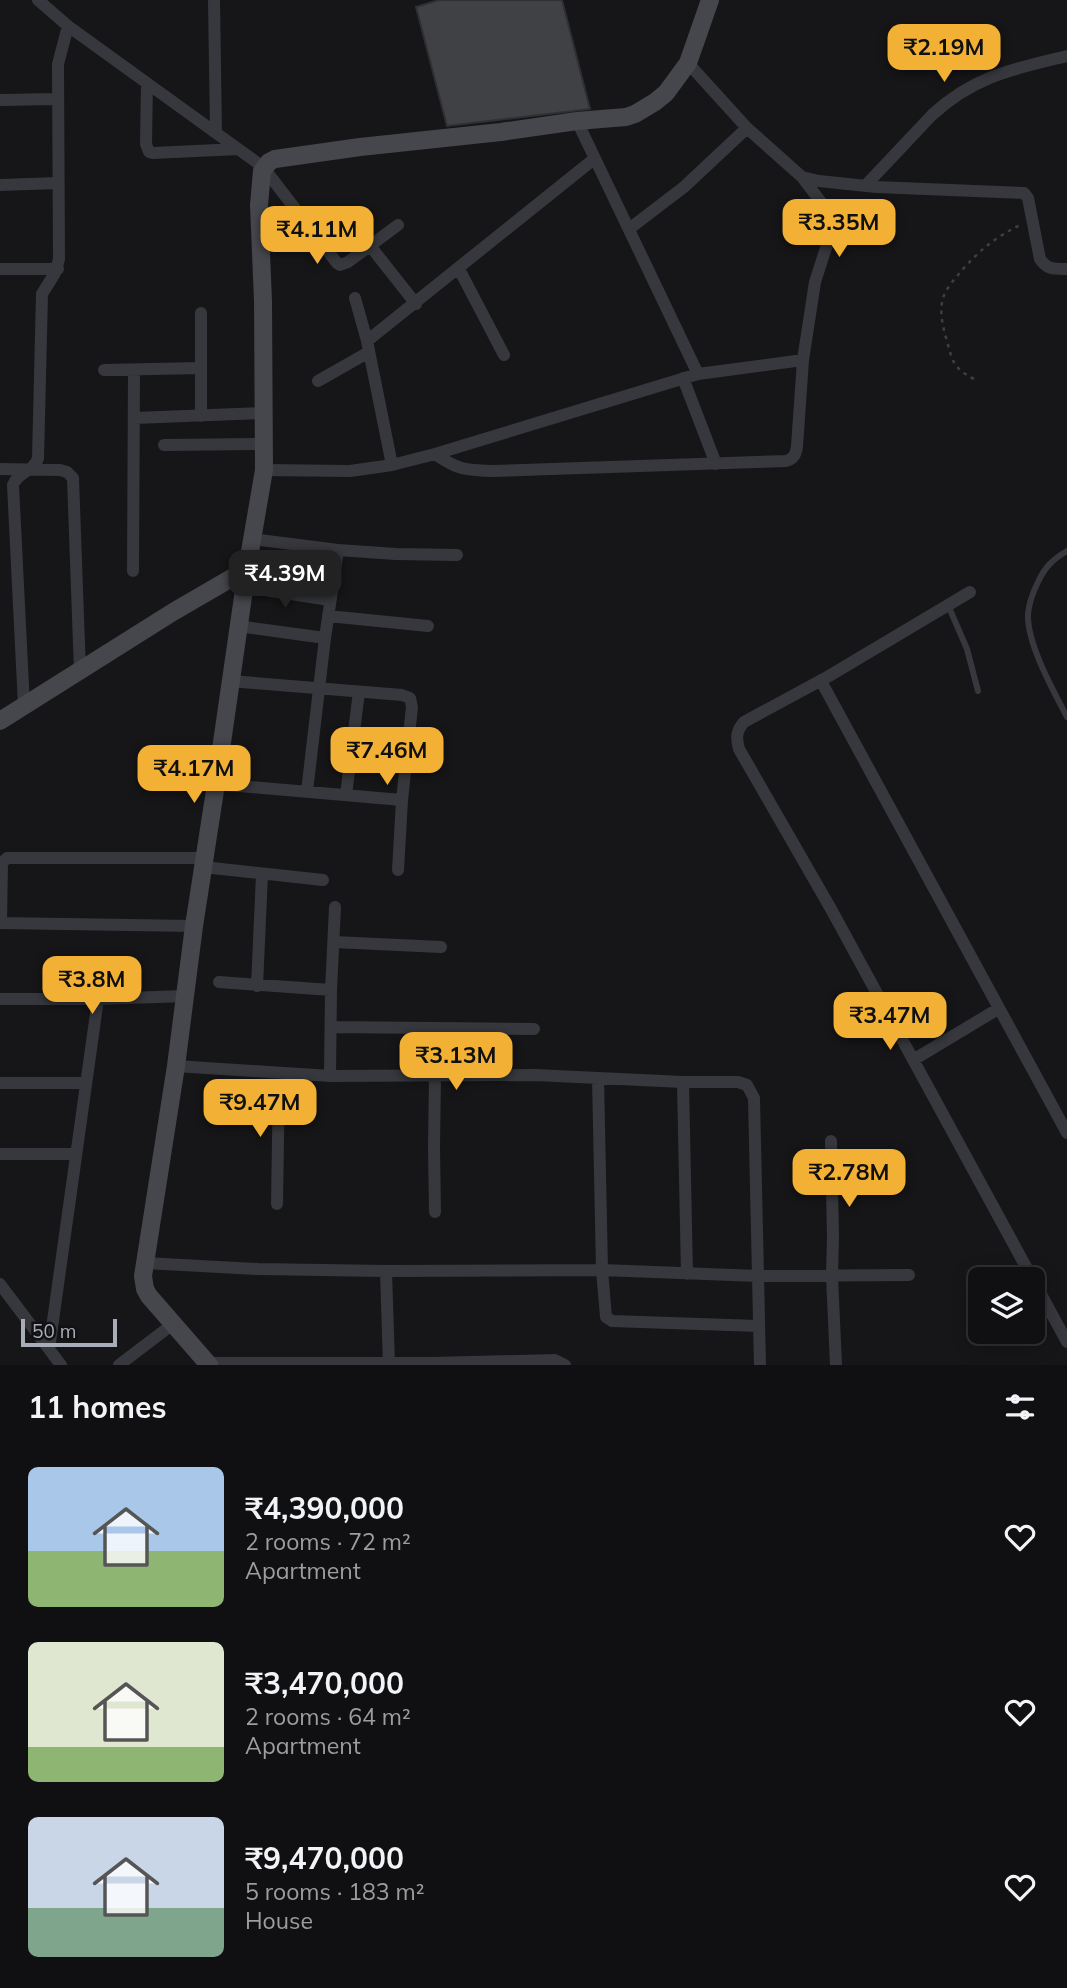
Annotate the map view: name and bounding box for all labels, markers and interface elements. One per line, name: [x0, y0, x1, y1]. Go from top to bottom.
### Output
pin: ₹2.19M: [887, 24, 1001, 84]
text: ₹2.19M: [904, 32, 984, 61]
pin: ₹3.35M: [782, 200, 896, 259]
pin: ₹4.11M: [260, 206, 374, 266]
text: ₹3.35M: [799, 207, 879, 236]
text: ₹4.11M: [277, 214, 357, 243]
pin: ₹4.39M: [228, 550, 342, 610]
text: ₹4.39M: [245, 558, 325, 587]
pin: ₹7.46M: [330, 728, 444, 787]
text: ₹7.46M: [347, 735, 427, 764]
pin: ₹4.17M: [137, 746, 251, 805]
text: ₹4.17M: [154, 753, 234, 782]
pin: ₹3.8M: [43, 956, 141, 1016]
text: ₹3.8M: [58, 964, 126, 993]
pin: ₹3.47M: [833, 992, 947, 1052]
text: ₹3.47M: [850, 1000, 930, 1029]
pin: ₹3.13M: [399, 1032, 513, 1092]
text: ₹3.13M: [416, 1040, 496, 1069]
pin: ₹9.47M: [203, 1080, 317, 1139]
text: ₹9.47M: [220, 1087, 300, 1116]
pin: ₹2.78M: [792, 1150, 906, 1209]
text: ₹2.78M: [809, 1157, 889, 1186]
map controls: [968, 1267, 1045, 1344]
button: layers: [968, 1267, 1045, 1344]
scale bar: [21, 1316, 117, 1348]
text: 50 m: [32, 1319, 76, 1343]
text: 11 homes: [28, 1388, 167, 1426]
icon: filters: [1001, 1388, 1039, 1426]
text: ₹4,390,000: [245, 1489, 404, 1527]
icon: home: [84, 1495, 168, 1579]
icon: heart: [1001, 1518, 1039, 1556]
text: 2 rooms · 72 m²: [245, 1527, 411, 1556]
text: Apartment: [245, 1556, 361, 1585]
text: ₹3,470,000: [245, 1664, 404, 1702]
icon: home: [84, 1670, 168, 1754]
icon: heart: [1001, 1693, 1039, 1731]
text: 2 rooms · 64 m²: [245, 1702, 411, 1731]
text: Apartment: [245, 1731, 361, 1760]
text: ₹9,470,000: [245, 1839, 404, 1877]
icon: home: [84, 1845, 168, 1929]
icon: heart: [1001, 1868, 1039, 1906]
text: 5 rooms · 183 m²: [245, 1877, 425, 1906]
text: House: [245, 1906, 313, 1935]

